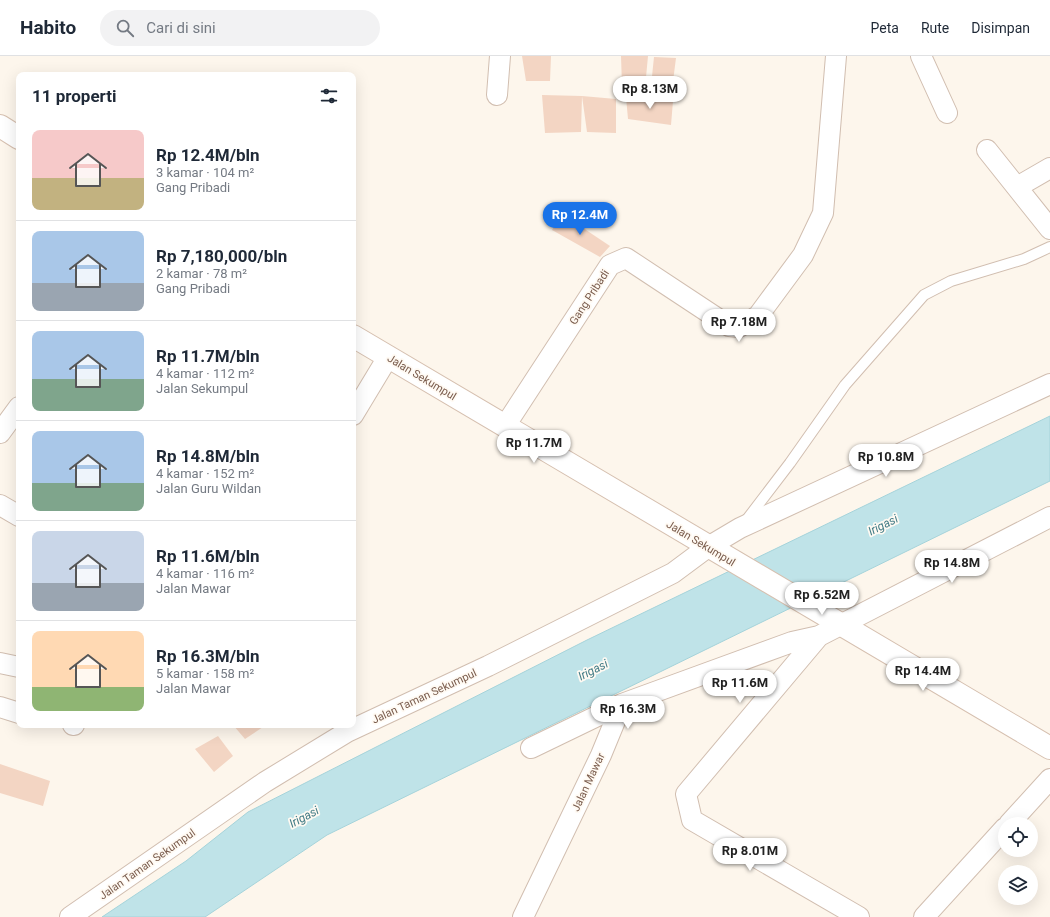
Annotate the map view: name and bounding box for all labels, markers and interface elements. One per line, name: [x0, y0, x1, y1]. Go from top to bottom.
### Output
search box: [100, 10, 380, 46]
text: Habito: [20, 16, 76, 39]
icon: search: [114, 17, 136, 39]
text: Cari di sini: [146, 19, 216, 37]
text: Peta: [871, 20, 899, 36]
text: Rute: [921, 20, 949, 36]
text: Disimpan: [971, 20, 1030, 36]
pin: Rp 8.13M: [609, 76, 691, 110]
text: Rp 8.13M: [622, 81, 678, 96]
icon: filters: [318, 85, 340, 107]
text: 11 properti: [32, 86, 117, 106]
text: Rp 12.4M/bln: [156, 145, 260, 165]
icon: home: [64, 146, 112, 194]
text: 3 kamar · 104 m²: [156, 165, 254, 180]
text: Gang Pribadi: [156, 180, 230, 195]
pin: Rp 12.4M: [539, 202, 621, 236]
text: Rp 12.4M: [552, 207, 608, 222]
text: Rp 7,180,000/bln: [156, 246, 287, 266]
icon: home: [64, 247, 112, 295]
text: 2 kamar · 78 m²: [156, 266, 247, 281]
street label: Gang Pribadi: [567, 267, 612, 327]
text: Gang Pribadi: [156, 281, 230, 296]
pin: Rp 7.18M: [698, 309, 780, 343]
text: Rp 7.18M: [711, 314, 767, 329]
text: Rp 11.7M/bln: [156, 346, 260, 366]
icon: home: [64, 347, 112, 395]
street label: Jalan Sekumpul: [385, 352, 459, 403]
text: 4 kamar · 112 m²: [156, 366, 254, 381]
text: Jalan Sekumpul: [156, 381, 248, 396]
pin: Rp 11.7M: [493, 430, 575, 464]
text: Rp 11.7M: [506, 435, 562, 450]
pin: Rp 10.8M: [845, 444, 927, 478]
text: Rp 14.8M/bln: [156, 446, 260, 466]
icon: home: [64, 447, 112, 495]
text: Rp 10.8M: [858, 449, 914, 464]
text: 4 kamar · 152 m²: [156, 466, 254, 481]
text: Jalan Guru Wildan: [156, 481, 261, 496]
water label: Irigasi: [866, 512, 900, 538]
street label: Jalan Sekumpul: [664, 518, 738, 569]
text: Rp 11.6M/bln: [156, 546, 260, 566]
icon: home: [64, 547, 112, 595]
pin: Rp 14.8M: [911, 550, 993, 584]
text: Rp 14.8M: [924, 555, 980, 570]
text: 4 kamar · 116 m²: [156, 566, 254, 581]
text: Jalan Mawar: [156, 581, 231, 596]
pin: Rp 6.52M: [781, 582, 863, 616]
text: Rp 6.52M: [794, 587, 850, 602]
text: Rp 16.3M/bln: [156, 646, 260, 666]
icon: home: [64, 647, 112, 695]
water label: Irigasi: [576, 657, 610, 683]
pin: Rp 14.4M: [882, 658, 964, 692]
text: Rp 14.4M: [895, 663, 951, 678]
text: 5 kamar · 158 m²: [156, 666, 254, 681]
street label: Jalan Taman Sekumpul: [370, 666, 479, 726]
pin: Rp 11.6M: [699, 670, 781, 704]
text: Rp 11.6M: [712, 675, 768, 690]
text: Jalan Mawar: [156, 681, 231, 696]
pin: Rp 16.3M: [587, 696, 669, 730]
text: Rp 16.3M: [600, 701, 656, 716]
street label: Jalan Mawar: [569, 751, 608, 814]
water label: Irigasi: [287, 803, 321, 831]
map controls: [998, 817, 1038, 905]
button: locate: [998, 817, 1038, 857]
street label: Jalan Taman Sekumpul: [97, 826, 198, 902]
pin: Rp 8.01M: [709, 838, 791, 872]
text: Rp 8.01M: [722, 843, 778, 858]
button: layers: [998, 865, 1038, 905]

